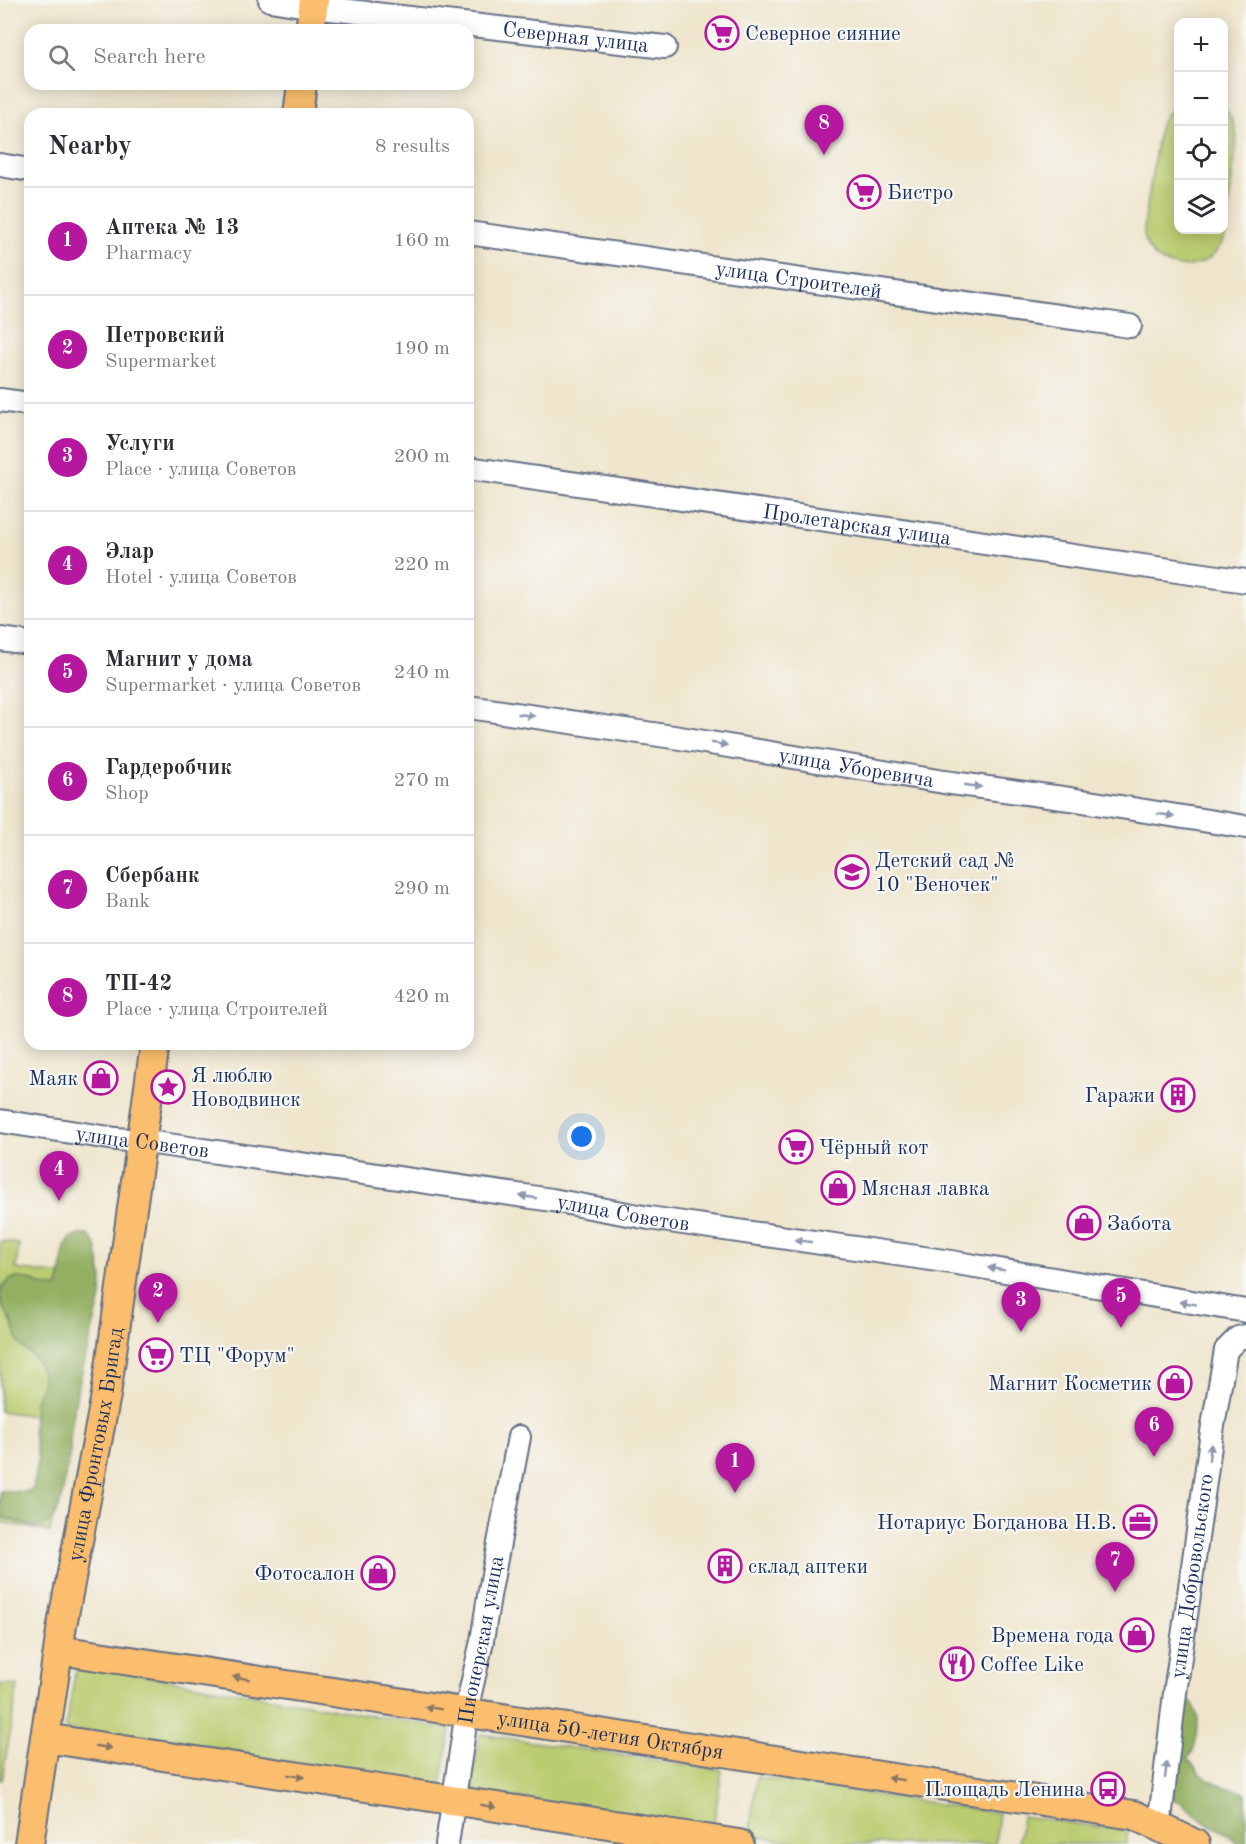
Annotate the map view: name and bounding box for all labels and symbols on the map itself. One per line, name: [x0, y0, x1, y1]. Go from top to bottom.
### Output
supermarket icon: Северное сияние: [704, 15, 740, 51]
street label: Северная улица: [501, 20, 650, 57]
place label: Северное сияние: [745, 24, 901, 45]
pin: 8: [804, 106, 844, 155]
supermarket icon: Бистро: [846, 174, 882, 210]
place label: Бистро: [887, 183, 954, 204]
street label: улица Строителей: [714, 259, 883, 303]
street label: Пролетарская улица: [761, 502, 952, 550]
one-way arrow: [516, 711, 535, 720]
one-way arrow: [709, 740, 728, 749]
street label: улица Уборевича: [777, 746, 935, 792]
one-way arrow: [964, 782, 983, 791]
one-way arrow: [1157, 810, 1176, 819]
place label: Детский сад № 10 "Веночек": [875, 851, 1016, 896]
school or university icon: Детский сад № 10 "Веночек": [834, 854, 870, 890]
shop icon: Маяк: [83, 1060, 119, 1096]
place label: Я люблю Новодвинск: [191, 1066, 301, 1111]
place label: Маяк: [29, 1069, 78, 1090]
place icon: Я люблю Новодвинск: [150, 1069, 186, 1105]
building icon: Гаражи: [1160, 1077, 1196, 1113]
place label: Гаражи: [1085, 1086, 1155, 1107]
your location: [567, 1122, 596, 1151]
street label: улица Советов: [74, 1124, 210, 1163]
supermarket icon: Чёрный кот: [778, 1129, 814, 1165]
place label: Чёрный кот: [819, 1138, 928, 1159]
pin: 4: [40, 1152, 78, 1201]
shop icon: Мясная лавка: [820, 1170, 856, 1206]
place label: Мясная лавка: [861, 1179, 989, 1200]
one-way arrow: [518, 1192, 537, 1201]
street label: улица Советов: [555, 1192, 691, 1236]
shop icon: Забота: [1066, 1205, 1102, 1241]
place label: Забота: [1107, 1214, 1172, 1235]
one-way arrow: [793, 1237, 812, 1246]
one-way arrow: [986, 1265, 1005, 1274]
pin: 2: [138, 1274, 178, 1323]
pin: 5: [1102, 1278, 1140, 1328]
pin: 3: [1002, 1282, 1040, 1332]
one-way arrow: [1179, 1298, 1198, 1307]
street label: улица Фронтовых Бригад: [65, 1326, 127, 1564]
supermarket icon: ТЦ "Форум": [138, 1337, 174, 1373]
place label: ТЦ "Форум": [179, 1346, 295, 1367]
shop icon: Магнит Косметик: [1157, 1365, 1193, 1401]
place label: Магнит Косметик: [988, 1374, 1152, 1395]
pin: 6: [1134, 1408, 1174, 1457]
one-way arrow: [1205, 1442, 1214, 1461]
pin: 1: [716, 1444, 754, 1493]
street label: улица Добровольского: [1168, 1472, 1218, 1680]
office icon: Нотариус Богданова Н.В.: [1122, 1504, 1158, 1540]
place label: Нотариус Богданова Н.В.: [877, 1513, 1117, 1534]
pin: 7: [1096, 1542, 1134, 1592]
building icon: склад аптеки: [707, 1548, 743, 1584]
street label: Пионерская улица: [456, 1554, 508, 1726]
shop icon: Фотосалон: [360, 1555, 396, 1591]
place label: склад аптеки: [748, 1557, 868, 1578]
place label: Фотосалон: [255, 1564, 355, 1585]
shop icon: Времена года: [1119, 1617, 1155, 1653]
place label: Времена года: [991, 1626, 1114, 1647]
restaurant icon: Coffee Like: [939, 1646, 975, 1682]
place label: Coffee Like: [980, 1655, 1084, 1676]
one-way arrow: [231, 1673, 250, 1682]
one-way arrow: [424, 1703, 443, 1712]
street label: улица 50-летия Октября: [496, 1708, 725, 1764]
one-way arrow: [94, 1742, 113, 1751]
one-way arrow: [1161, 1760, 1171, 1779]
bus stop icon: Площадь Ленина: [1090, 1771, 1126, 1807]
one-way arrow: [286, 1772, 305, 1781]
one-way arrow: [886, 1774, 905, 1783]
place label: Площадь Ленина: [924, 1780, 1085, 1801]
one-way arrow: [479, 1801, 498, 1810]

